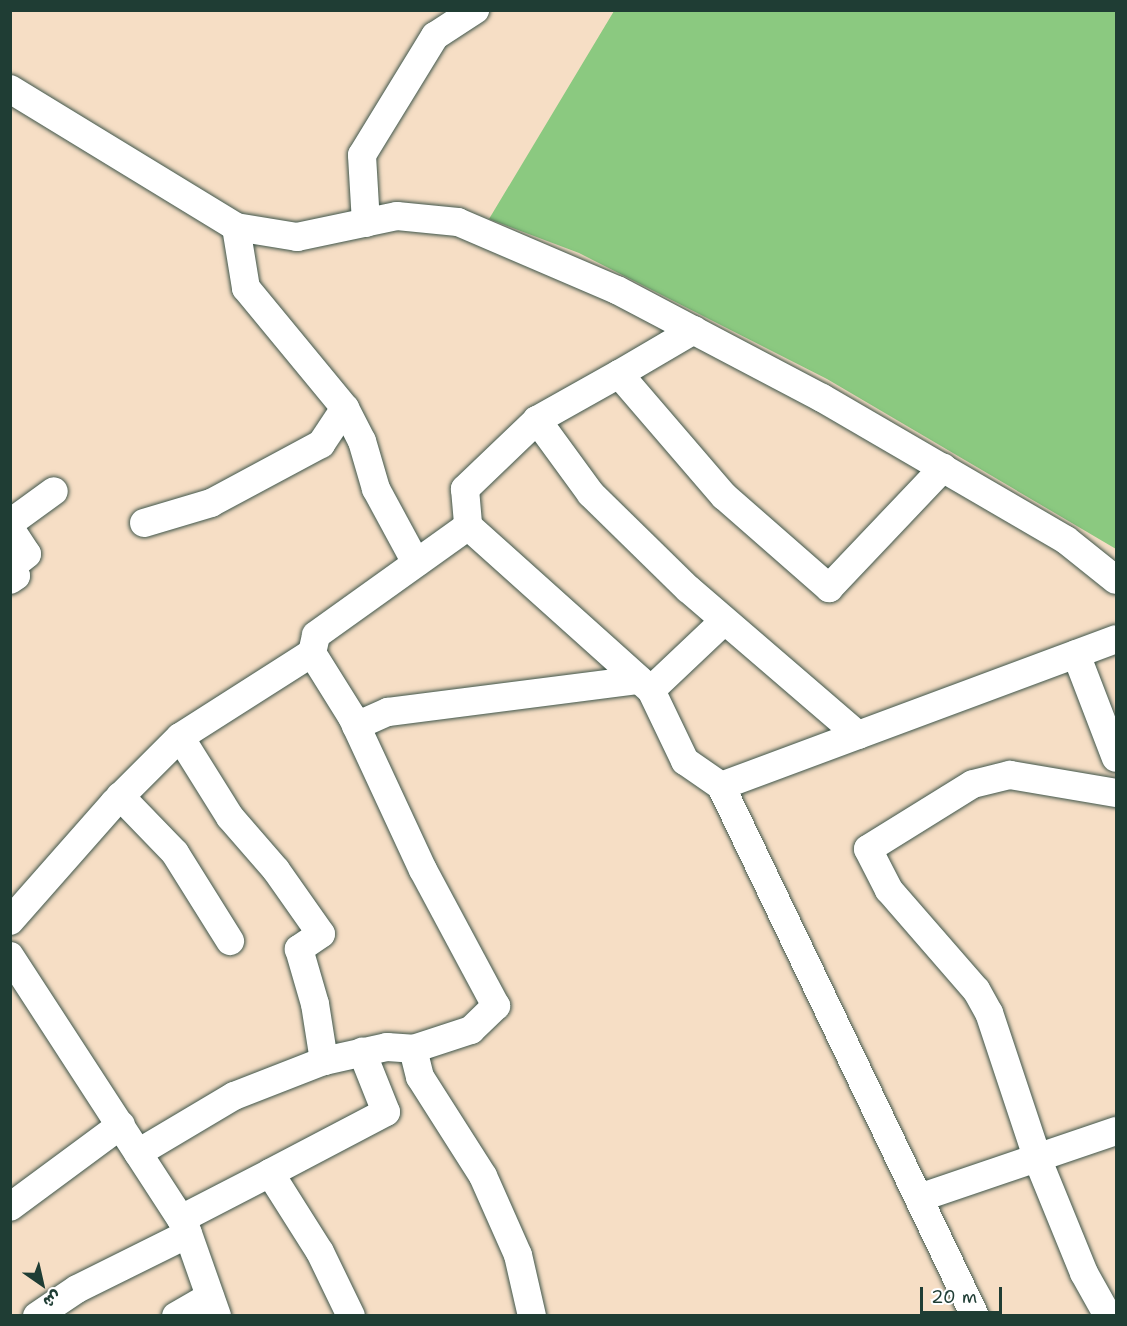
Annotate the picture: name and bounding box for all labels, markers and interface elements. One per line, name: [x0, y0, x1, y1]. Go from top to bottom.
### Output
north arrow: [12, 1254, 72, 1314]
scale bar: [923, 1275, 1006, 1313]
text: 20 m: [931, 1285, 977, 1309]
text: ش: [39, 1286, 66, 1313]

